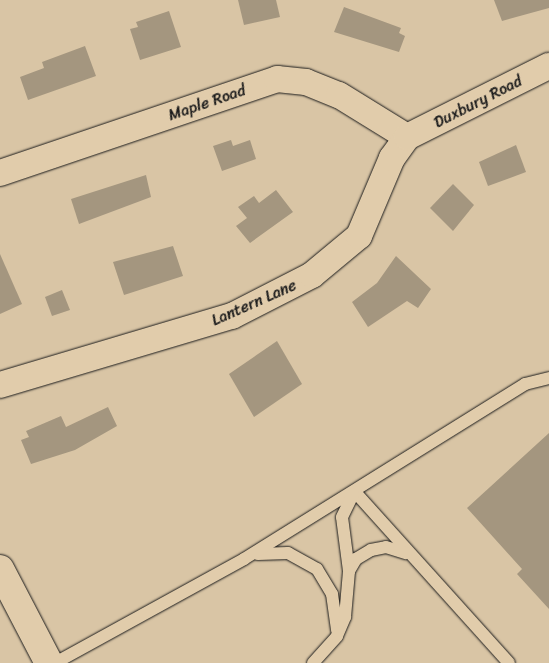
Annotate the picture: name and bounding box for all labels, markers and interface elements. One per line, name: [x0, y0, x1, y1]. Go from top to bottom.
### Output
street label: Duxbury Road: [431, 71, 525, 133]
street label: Maple Road: [166, 81, 248, 125]
street label: Lantern Lane: [209, 276, 299, 330]

